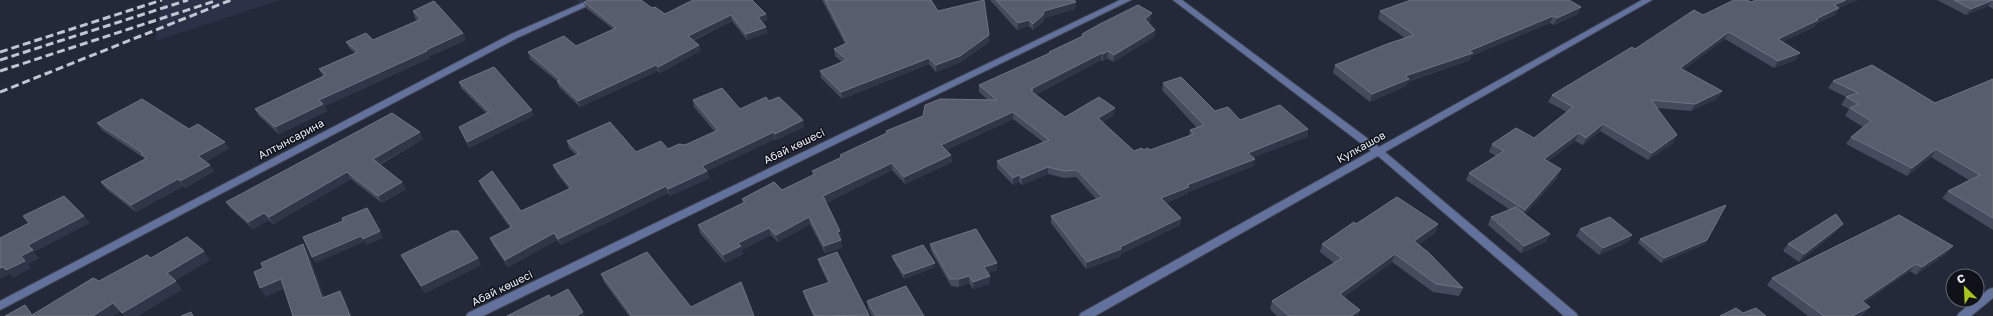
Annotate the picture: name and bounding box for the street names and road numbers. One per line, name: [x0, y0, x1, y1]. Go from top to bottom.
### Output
street label: Алтынсарина: [256, 116, 326, 161]
street label: Абай көшесі: [761, 125, 827, 166]
street label: Кулкашов: [1334, 128, 1387, 165]
street label: Абай көшесі: [469, 267, 535, 308]

